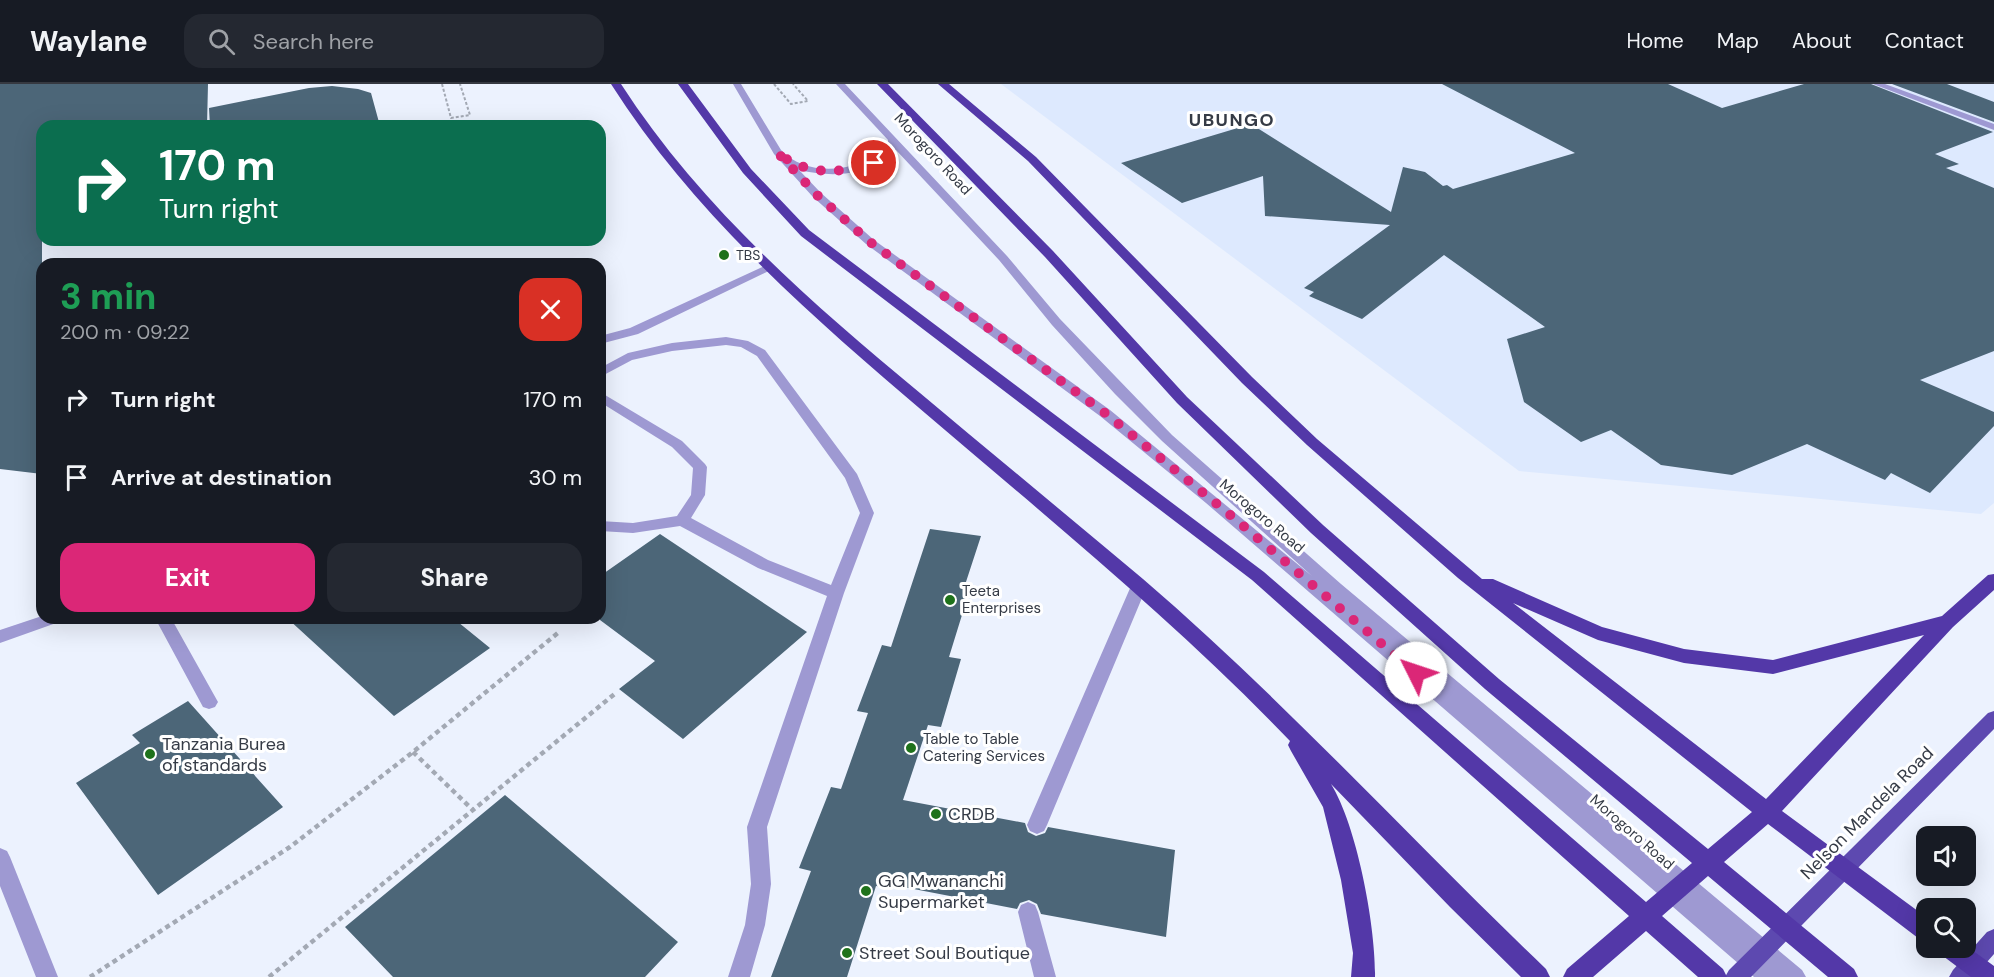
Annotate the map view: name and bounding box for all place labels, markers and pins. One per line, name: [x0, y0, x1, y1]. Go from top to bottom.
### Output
pin: [848, 137, 899, 188]
place label: TBS: [736, 246, 760, 264]
marker: TBS: [717, 248, 731, 262]
place label: Teeta Enterprises: [962, 581, 1041, 618]
marker: Teeta Enterprises: [943, 593, 957, 607]
place label: Table to Table Catering Services: [923, 729, 1045, 766]
place label: Tanzania Burea of standards: [162, 732, 286, 777]
marker: Table to Table Catering Services: [904, 741, 918, 755]
marker: Tanzania Burea of standards: [143, 747, 157, 761]
place label: CRDB: [948, 802, 995, 826]
marker: CRDB: [929, 807, 943, 821]
place label: GG Mwananchi Supermarket: [878, 869, 1004, 914]
marker: GG Mwananchi Supermarket: [859, 884, 873, 898]
place label: Street Soul Boutique: [859, 941, 1030, 965]
marker: Street Soul Boutique: [840, 946, 854, 960]

